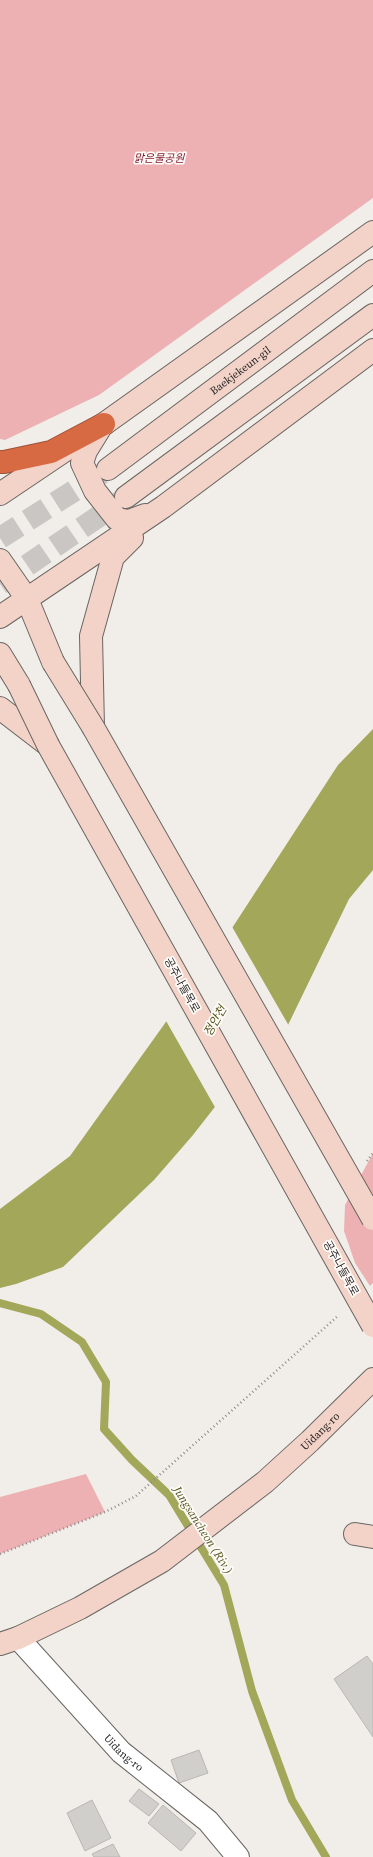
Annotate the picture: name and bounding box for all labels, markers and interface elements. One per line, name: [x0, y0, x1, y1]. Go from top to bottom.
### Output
park label: 맑은물공원: [134, 151, 185, 166]
street label: Baekjekeun-gil: [207, 342, 274, 398]
street label: 공주나들목로: [161, 955, 203, 1015]
water label: 정안천: [200, 1001, 231, 1039]
street label: 공주나들목로: [320, 1238, 362, 1298]
street label: Uidang-ro: [297, 1409, 343, 1454]
water label: Jungsancheon (Riv.): [168, 1481, 236, 1577]
street label: Uidang-ro: [101, 1730, 147, 1775]

